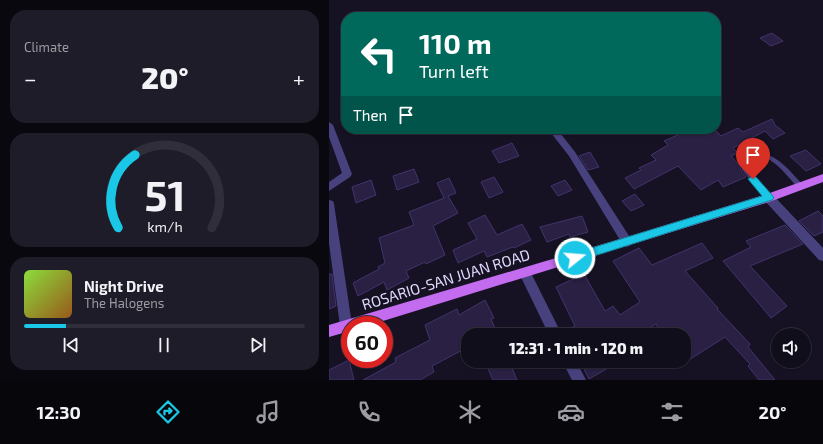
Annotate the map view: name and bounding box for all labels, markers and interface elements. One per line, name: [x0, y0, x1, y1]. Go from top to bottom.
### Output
text: 110 m: [419, 26, 492, 60]
icon: left: [353, 28, 405, 80]
text: Climate: [24, 39, 69, 55]
text: 20°: [141, 59, 188, 95]
text: Turn left: [419, 60, 489, 82]
text: −: [24, 65, 37, 91]
text: +: [293, 65, 305, 91]
icon: arrive: [395, 104, 417, 126]
text: Then: [353, 106, 387, 124]
pin: [736, 138, 770, 179]
icon: arrive: [742, 144, 764, 166]
text: 51: [144, 169, 185, 219]
text: km/h: [147, 218, 182, 235]
position arrow: [554, 237, 596, 279]
street label: ROSARIO-SAN JUAN ROAD: [359, 245, 532, 313]
text: Night Drive: [84, 277, 164, 295]
text: The Halogens: [84, 295, 164, 311]
speed limit sign: 60: [341, 316, 393, 368]
map controls: [771, 328, 811, 368]
button: sound: [771, 328, 811, 368]
icon: previous: [60, 334, 82, 356]
icon: pause: [153, 334, 175, 356]
icon: next: [247, 334, 269, 356]
text: 12:31 · 1 min · 120 m: [509, 339, 643, 357]
icon: directions: [154, 398, 182, 426]
icon: music: [254, 398, 282, 426]
icon: phone: [355, 398, 383, 426]
icon: climate: [456, 398, 484, 426]
icon: car: [557, 398, 585, 426]
icon: filters: [658, 398, 686, 426]
text: 12:30: [36, 401, 81, 423]
text: 20°: [759, 401, 787, 423]

